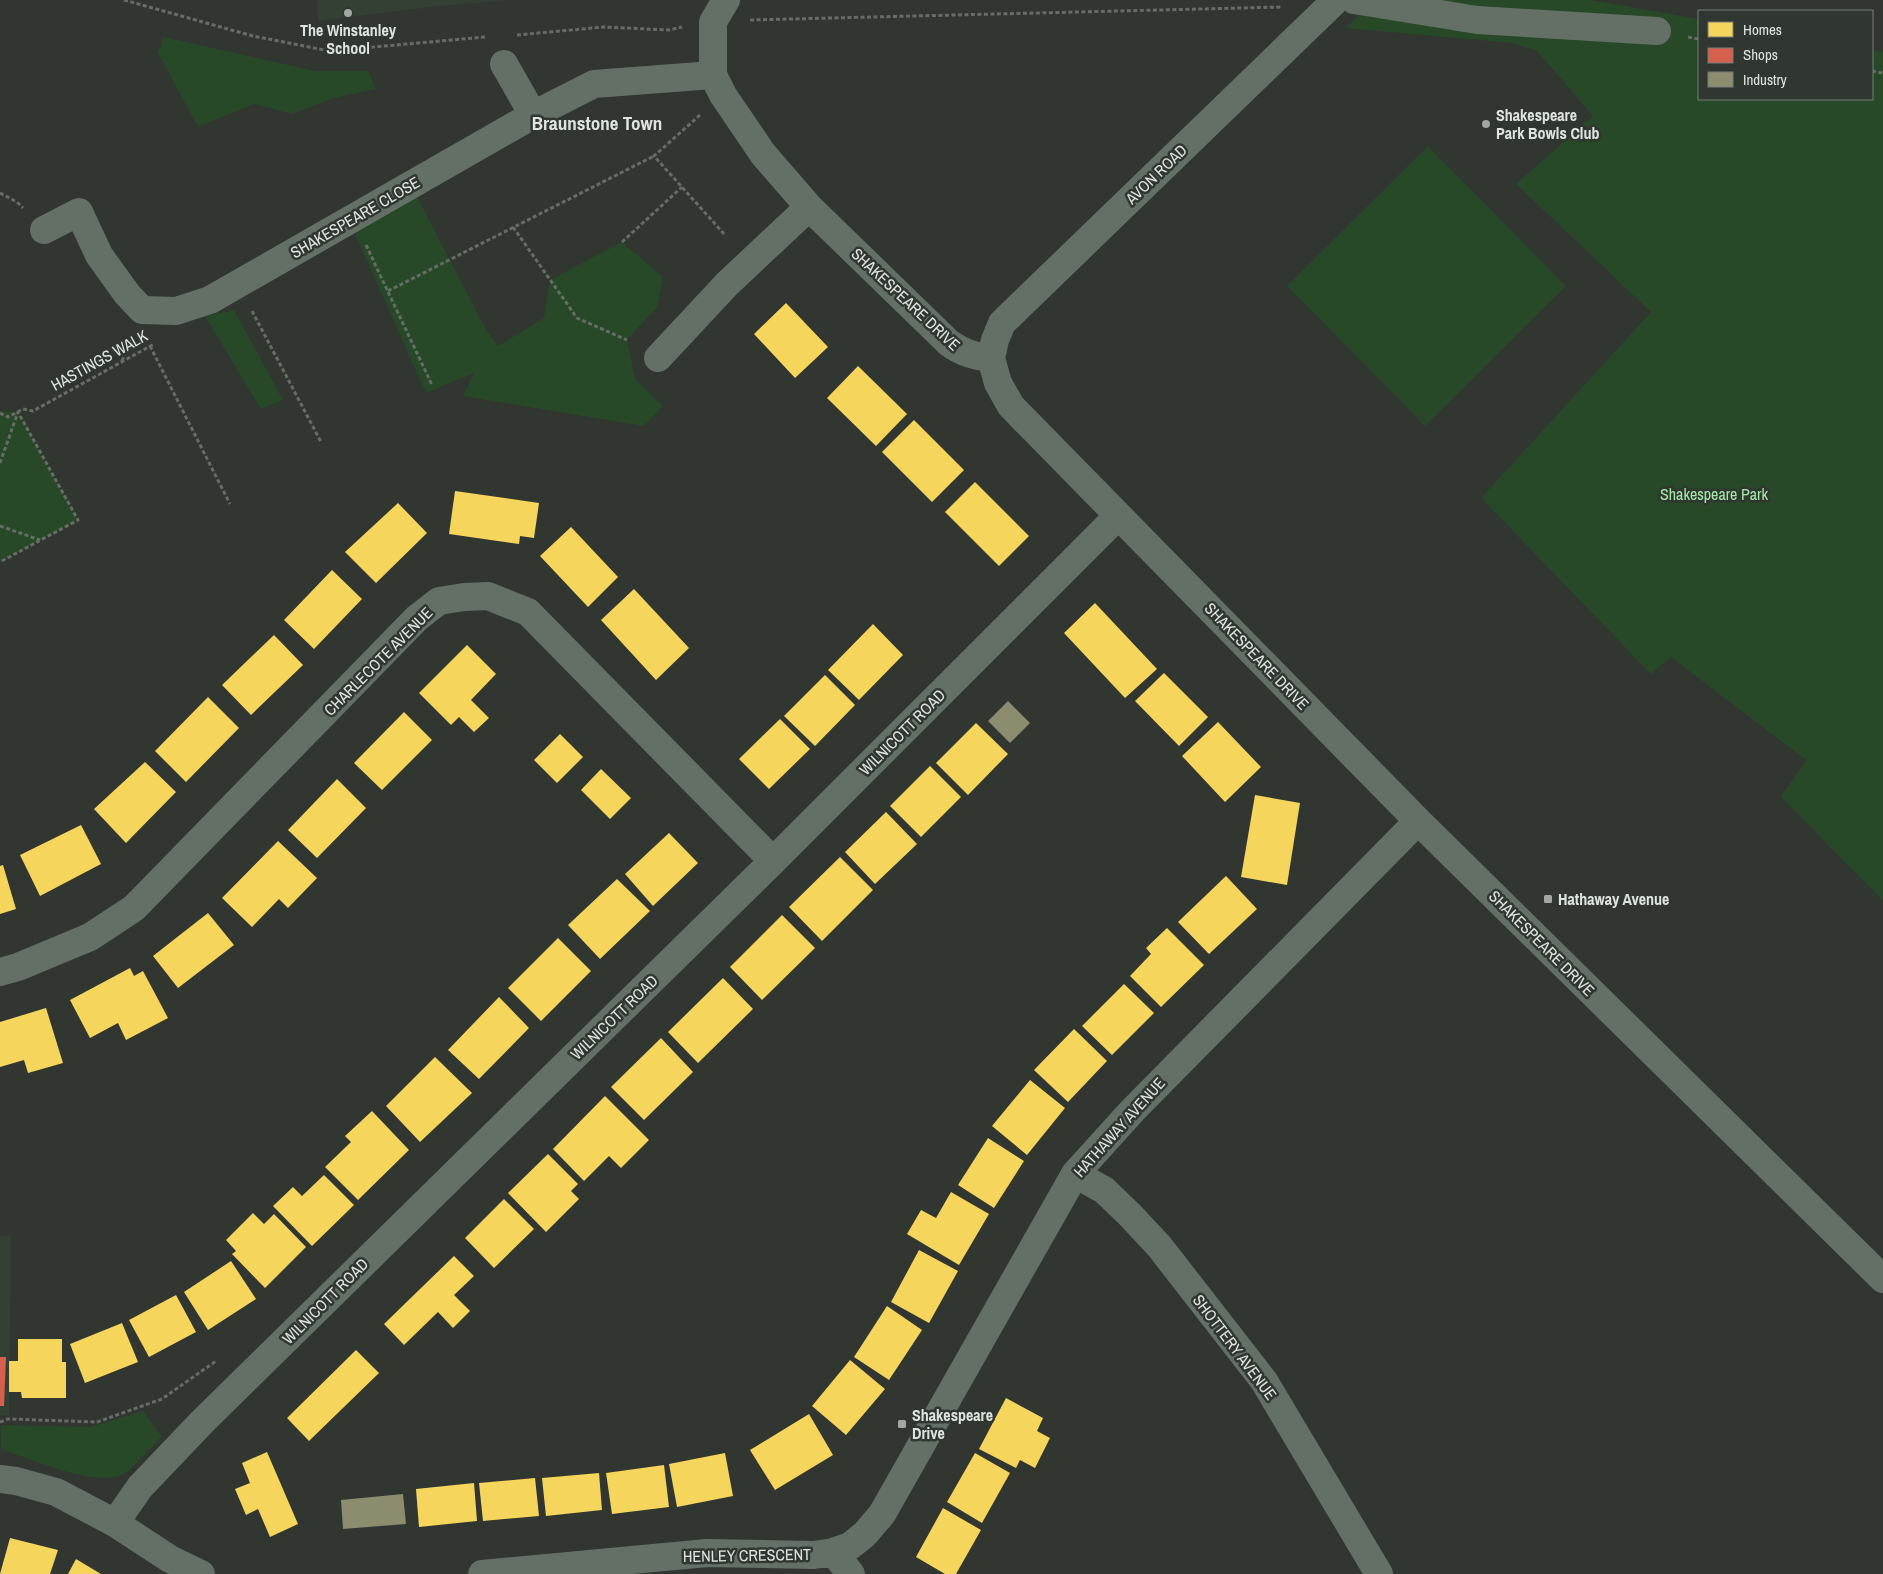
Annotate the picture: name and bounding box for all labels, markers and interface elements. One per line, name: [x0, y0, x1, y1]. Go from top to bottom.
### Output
marker: The Winstanley School: [342, 7, 354, 19]
legend: [1698, 10, 1873, 100]
place label: The Winstanley School: [300, 19, 397, 59]
text: Homes: [1743, 19, 1782, 40]
text: Shops: [1743, 44, 1778, 65]
text: Industry: [1743, 69, 1788, 90]
place label: Shakespeare Park Bowls Club: [1496, 104, 1600, 144]
district label: Braunstone Town: [532, 110, 662, 136]
marker: Shakespeare Park Bowls Club: [1480, 118, 1492, 130]
street label: AVON ROAD: [1120, 139, 1192, 210]
street label: SHAKESPEARE CLOSE: [286, 171, 424, 263]
street label: SHAKESPEARE DRIVE: [847, 243, 965, 355]
street label: HASTINGS WALK: [47, 324, 152, 396]
park label: Shakespeare Park: [1660, 483, 1768, 505]
street label: SHAKESPEARE DRIVE: [1200, 597, 1314, 715]
street label: CHARLECOTE AVENUE: [319, 602, 437, 720]
street label: WILNICOTT ROAD: [854, 684, 950, 780]
street label: SHAKESPEARE DRIVE: [1484, 885, 1600, 1001]
place label: Hathaway Avenue: [1558, 888, 1669, 910]
marker: Hathaway Avenue: [1542, 893, 1554, 905]
street label: WILNICOTT ROAD: [566, 970, 662, 1064]
street label: HATHAWAY AVENUE: [1068, 1072, 1170, 1182]
street label: WILNICOTT ROAD: [277, 1253, 373, 1349]
street label: SHOTTERY AVENUE: [1188, 1290, 1282, 1404]
place label: Shakespeare Drive: [912, 1404, 993, 1444]
marker: Shakespeare Drive: [896, 1418, 908, 1430]
street label: HENLEY CRESCENT: [683, 1543, 811, 1567]

